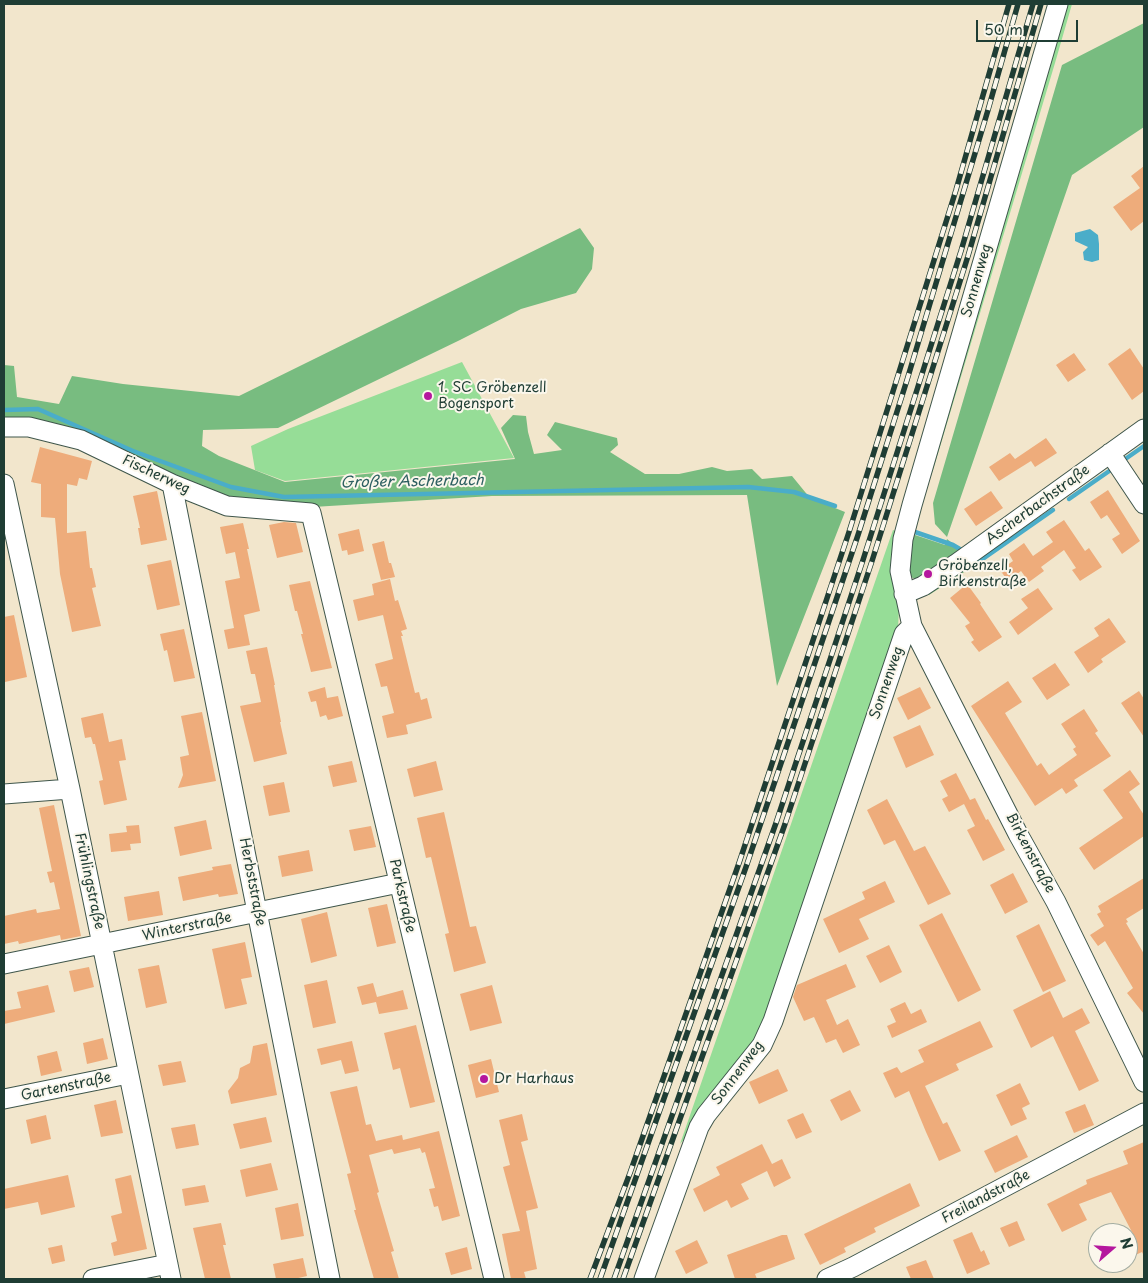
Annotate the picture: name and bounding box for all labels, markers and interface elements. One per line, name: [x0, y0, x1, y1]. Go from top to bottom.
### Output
scale bar: [978, 10, 1080, 42]
text: 50 m: [984, 17, 1023, 40]
street label: Sonnenweg: [958, 242, 996, 320]
place label: 1. SC Gröbenzell Bogensport: [438, 380, 547, 412]
marker: 1. SC Gröbenzell Bogensport: [422, 390, 434, 402]
street label: Fischerweg: [119, 452, 193, 498]
street label: Ascherbachstraße: [983, 462, 1093, 548]
water label: Großer Ascherbach: [340, 472, 484, 492]
place label: Gröbenzell, Birkenstraße: [938, 558, 1027, 590]
marker: Gröbenzell, Birkenstraße: [922, 568, 934, 580]
street label: Sonnenweg: [867, 644, 907, 722]
street label: Birkenstraße: [1002, 810, 1058, 896]
street label: Frühlingstraße: [71, 831, 107, 931]
street label: Herbststraße: [235, 837, 269, 927]
street label: Parkstraße: [385, 858, 419, 934]
street label: Winterstraße: [141, 909, 233, 945]
street label: Sonnenweg: [708, 1038, 768, 1108]
street label: Gartenstraße: [19, 1069, 113, 1105]
place label: Dr Harhaus: [494, 1071, 574, 1087]
marker: Dr Harhaus: [478, 1073, 490, 1085]
street label: Freilandstraße: [939, 1167, 1033, 1227]
north arrow: [1088, 1223, 1138, 1273]
text: N: [1115, 1235, 1138, 1252]

